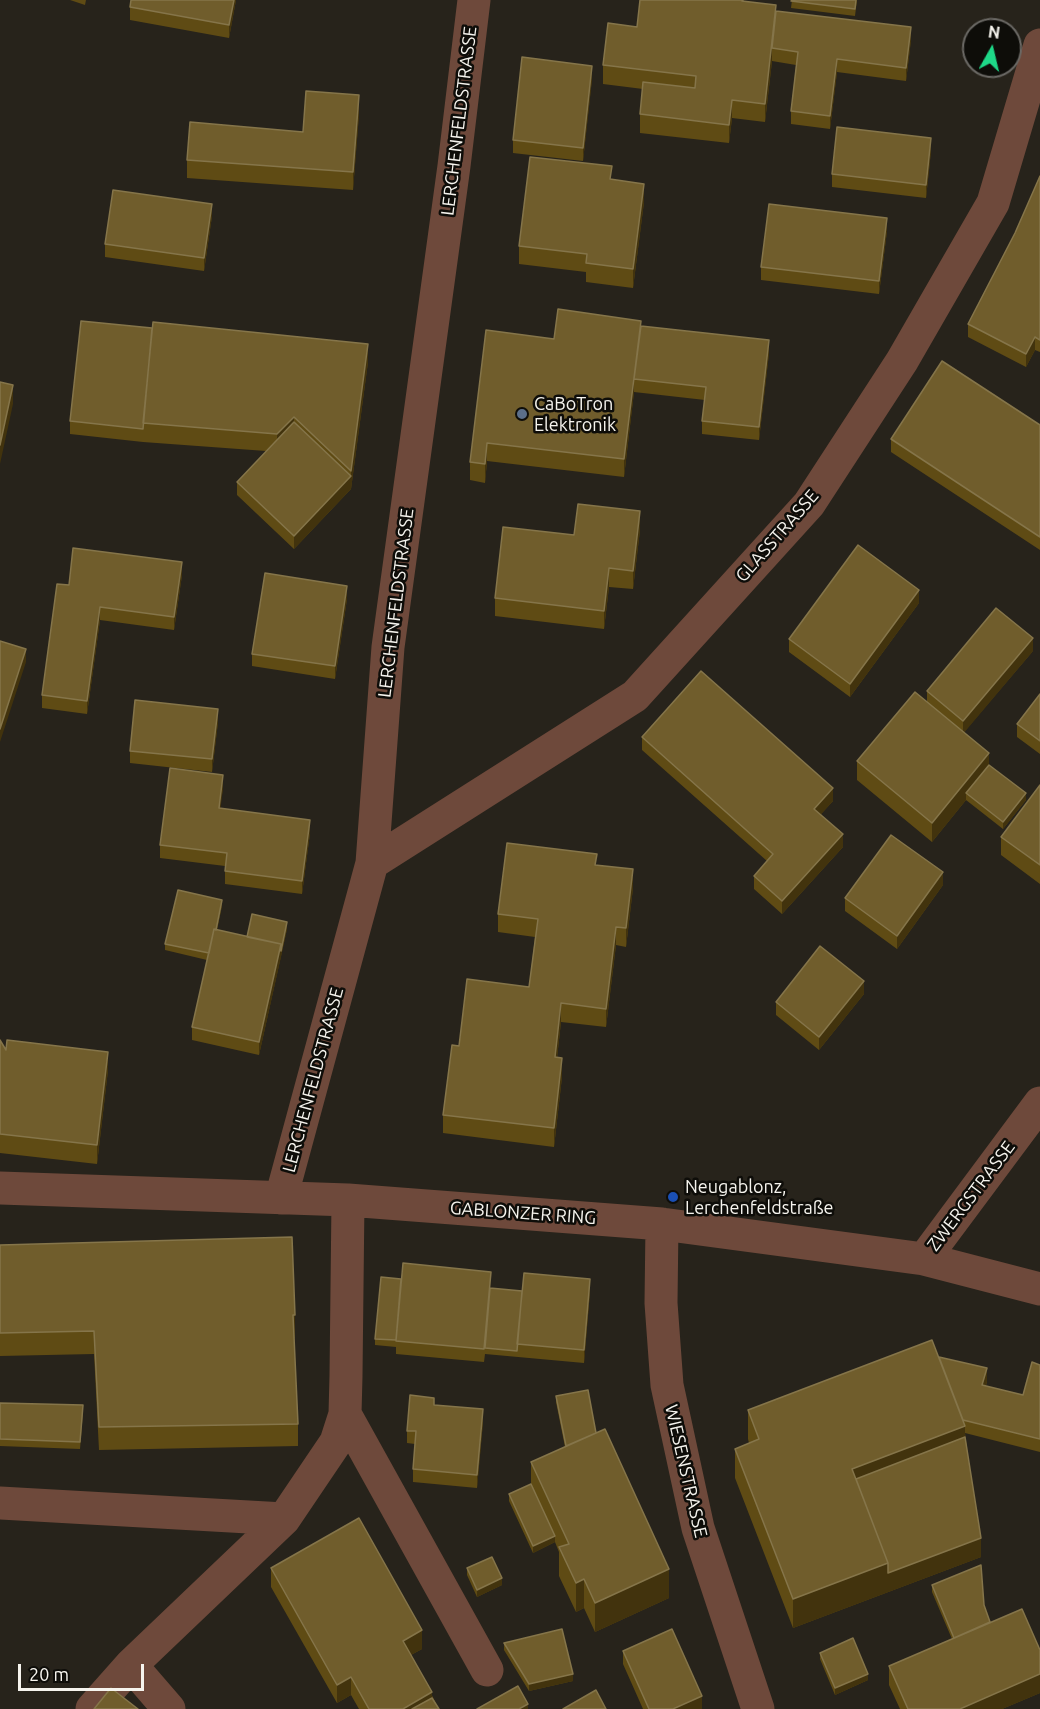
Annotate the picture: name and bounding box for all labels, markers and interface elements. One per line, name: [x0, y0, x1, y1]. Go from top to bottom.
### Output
north arrow: [962, 18, 1022, 78]
text: N: [987, 22, 1001, 42]
street label: LERCHENFELDSTRASSE: [437, 25, 481, 217]
place label: CaBoTron Elektronik: [534, 393, 616, 436]
marker: CaBoTron Elektronik: [515, 407, 529, 421]
street label: GLASSTRASSE: [731, 485, 823, 587]
street label: LERCHENFELDSTRASSE: [374, 507, 418, 699]
street label: LERCHENFELDSTRASSE: [278, 985, 348, 1175]
street label: ZWERGSTRASSE: [923, 1137, 1019, 1255]
place label: Neugablonz, Lerchenfeldstraße: [685, 1176, 834, 1218]
marker: Neugablonz, Lerchenfeldstraße: [666, 1190, 680, 1204]
street label: GABLONZER RING: [449, 1197, 597, 1229]
street label: WIESENSTRASSE: [660, 1402, 712, 1540]
scale bar: [21, 1652, 147, 1690]
text: 20 m: [29, 1664, 69, 1684]

